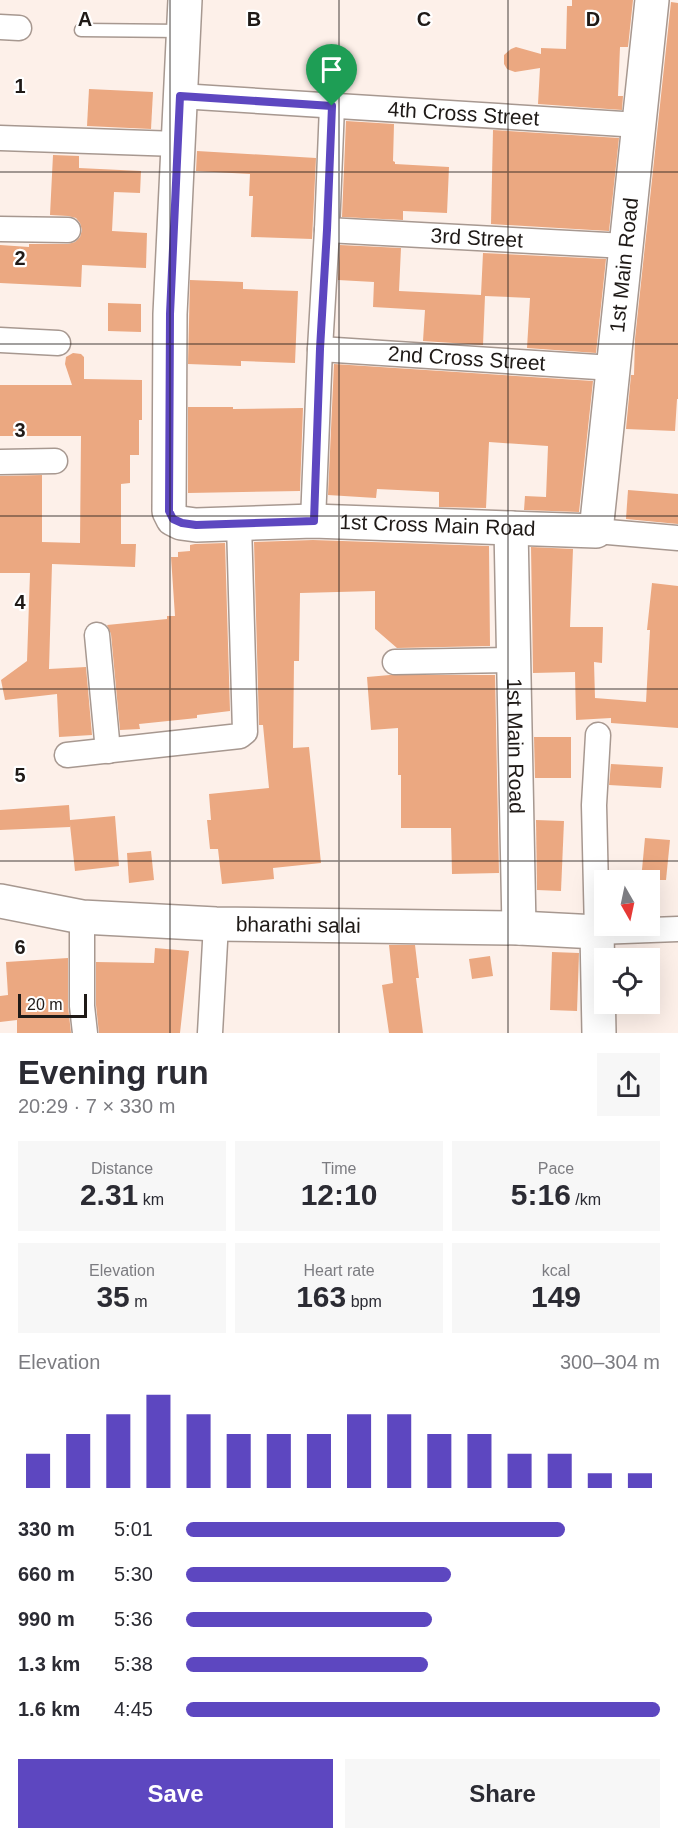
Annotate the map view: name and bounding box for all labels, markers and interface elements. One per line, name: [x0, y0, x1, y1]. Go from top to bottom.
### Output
text: A: [78, 8, 92, 30]
text: B: [247, 8, 261, 30]
text: C: [417, 8, 431, 30]
text: D: [586, 8, 600, 30]
pin: [306, 44, 357, 106]
icon: arrive: [315, 53, 348, 86]
text: 1: [14, 75, 26, 97]
street label: 4th Cross Street: [387, 97, 540, 130]
street label: 1st Main Road: [605, 196, 642, 334]
street label: 3rd Street: [430, 224, 524, 251]
text: 2: [14, 247, 26, 269]
street label: 2nd Cross Street: [387, 341, 546, 375]
text: 3: [14, 419, 26, 441]
street label: 1st Cross Main Road: [339, 510, 536, 540]
text: 4: [14, 591, 26, 613]
street label: 1st Main Road: [503, 678, 529, 814]
text: 5: [14, 764, 26, 786]
north arrow: [594, 870, 660, 936]
map controls: [594, 870, 660, 1014]
street label: bharathi salai: [236, 912, 361, 937]
text: 6: [14, 936, 26, 958]
button: locate: [594, 948, 660, 1014]
scale bar: [18, 991, 87, 1019]
text: 20 m: [27, 996, 63, 1013]
button: share: [597, 1053, 660, 1116]
text: Evening run: [18, 1054, 209, 1091]
text: 20:29 · 7 × 330 m: [18, 1095, 175, 1117]
text: Distance: [91, 1160, 153, 1177]
text: Time: [322, 1160, 356, 1177]
text: Pace: [538, 1160, 574, 1177]
text: 2.31: [80, 1178, 138, 1211]
text: 12:10: [301, 1178, 377, 1211]
text: 5:16: [511, 1178, 571, 1211]
text: km: [138, 1191, 164, 1208]
text: /km: [571, 1191, 601, 1208]
text: Elevation: [89, 1262, 155, 1279]
text: Heart rate: [303, 1262, 375, 1279]
text: kcal: [542, 1262, 570, 1279]
text: 35: [96, 1280, 130, 1313]
text: 163: [296, 1280, 346, 1313]
text: 149: [531, 1280, 581, 1313]
text: m: [130, 1293, 148, 1310]
text: bpm: [346, 1293, 382, 1310]
text: Elevation: [18, 1351, 100, 1373]
text: 300–304 m: [560, 1351, 660, 1373]
text: 330 m: [18, 1518, 75, 1540]
text: 5:01: [114, 1518, 153, 1540]
text: 660 m: [18, 1563, 75, 1585]
text: 5:30: [114, 1563, 153, 1585]
text: 990 m: [18, 1608, 75, 1630]
text: 5:36: [114, 1608, 153, 1630]
text: 1.3 km: [18, 1653, 80, 1675]
text: 5:38: [114, 1653, 153, 1675]
text: 1.6 km: [18, 1698, 80, 1720]
text: 4:45: [114, 1698, 153, 1720]
button: Save: [18, 1759, 333, 1828]
button: Share: [345, 1759, 660, 1828]

